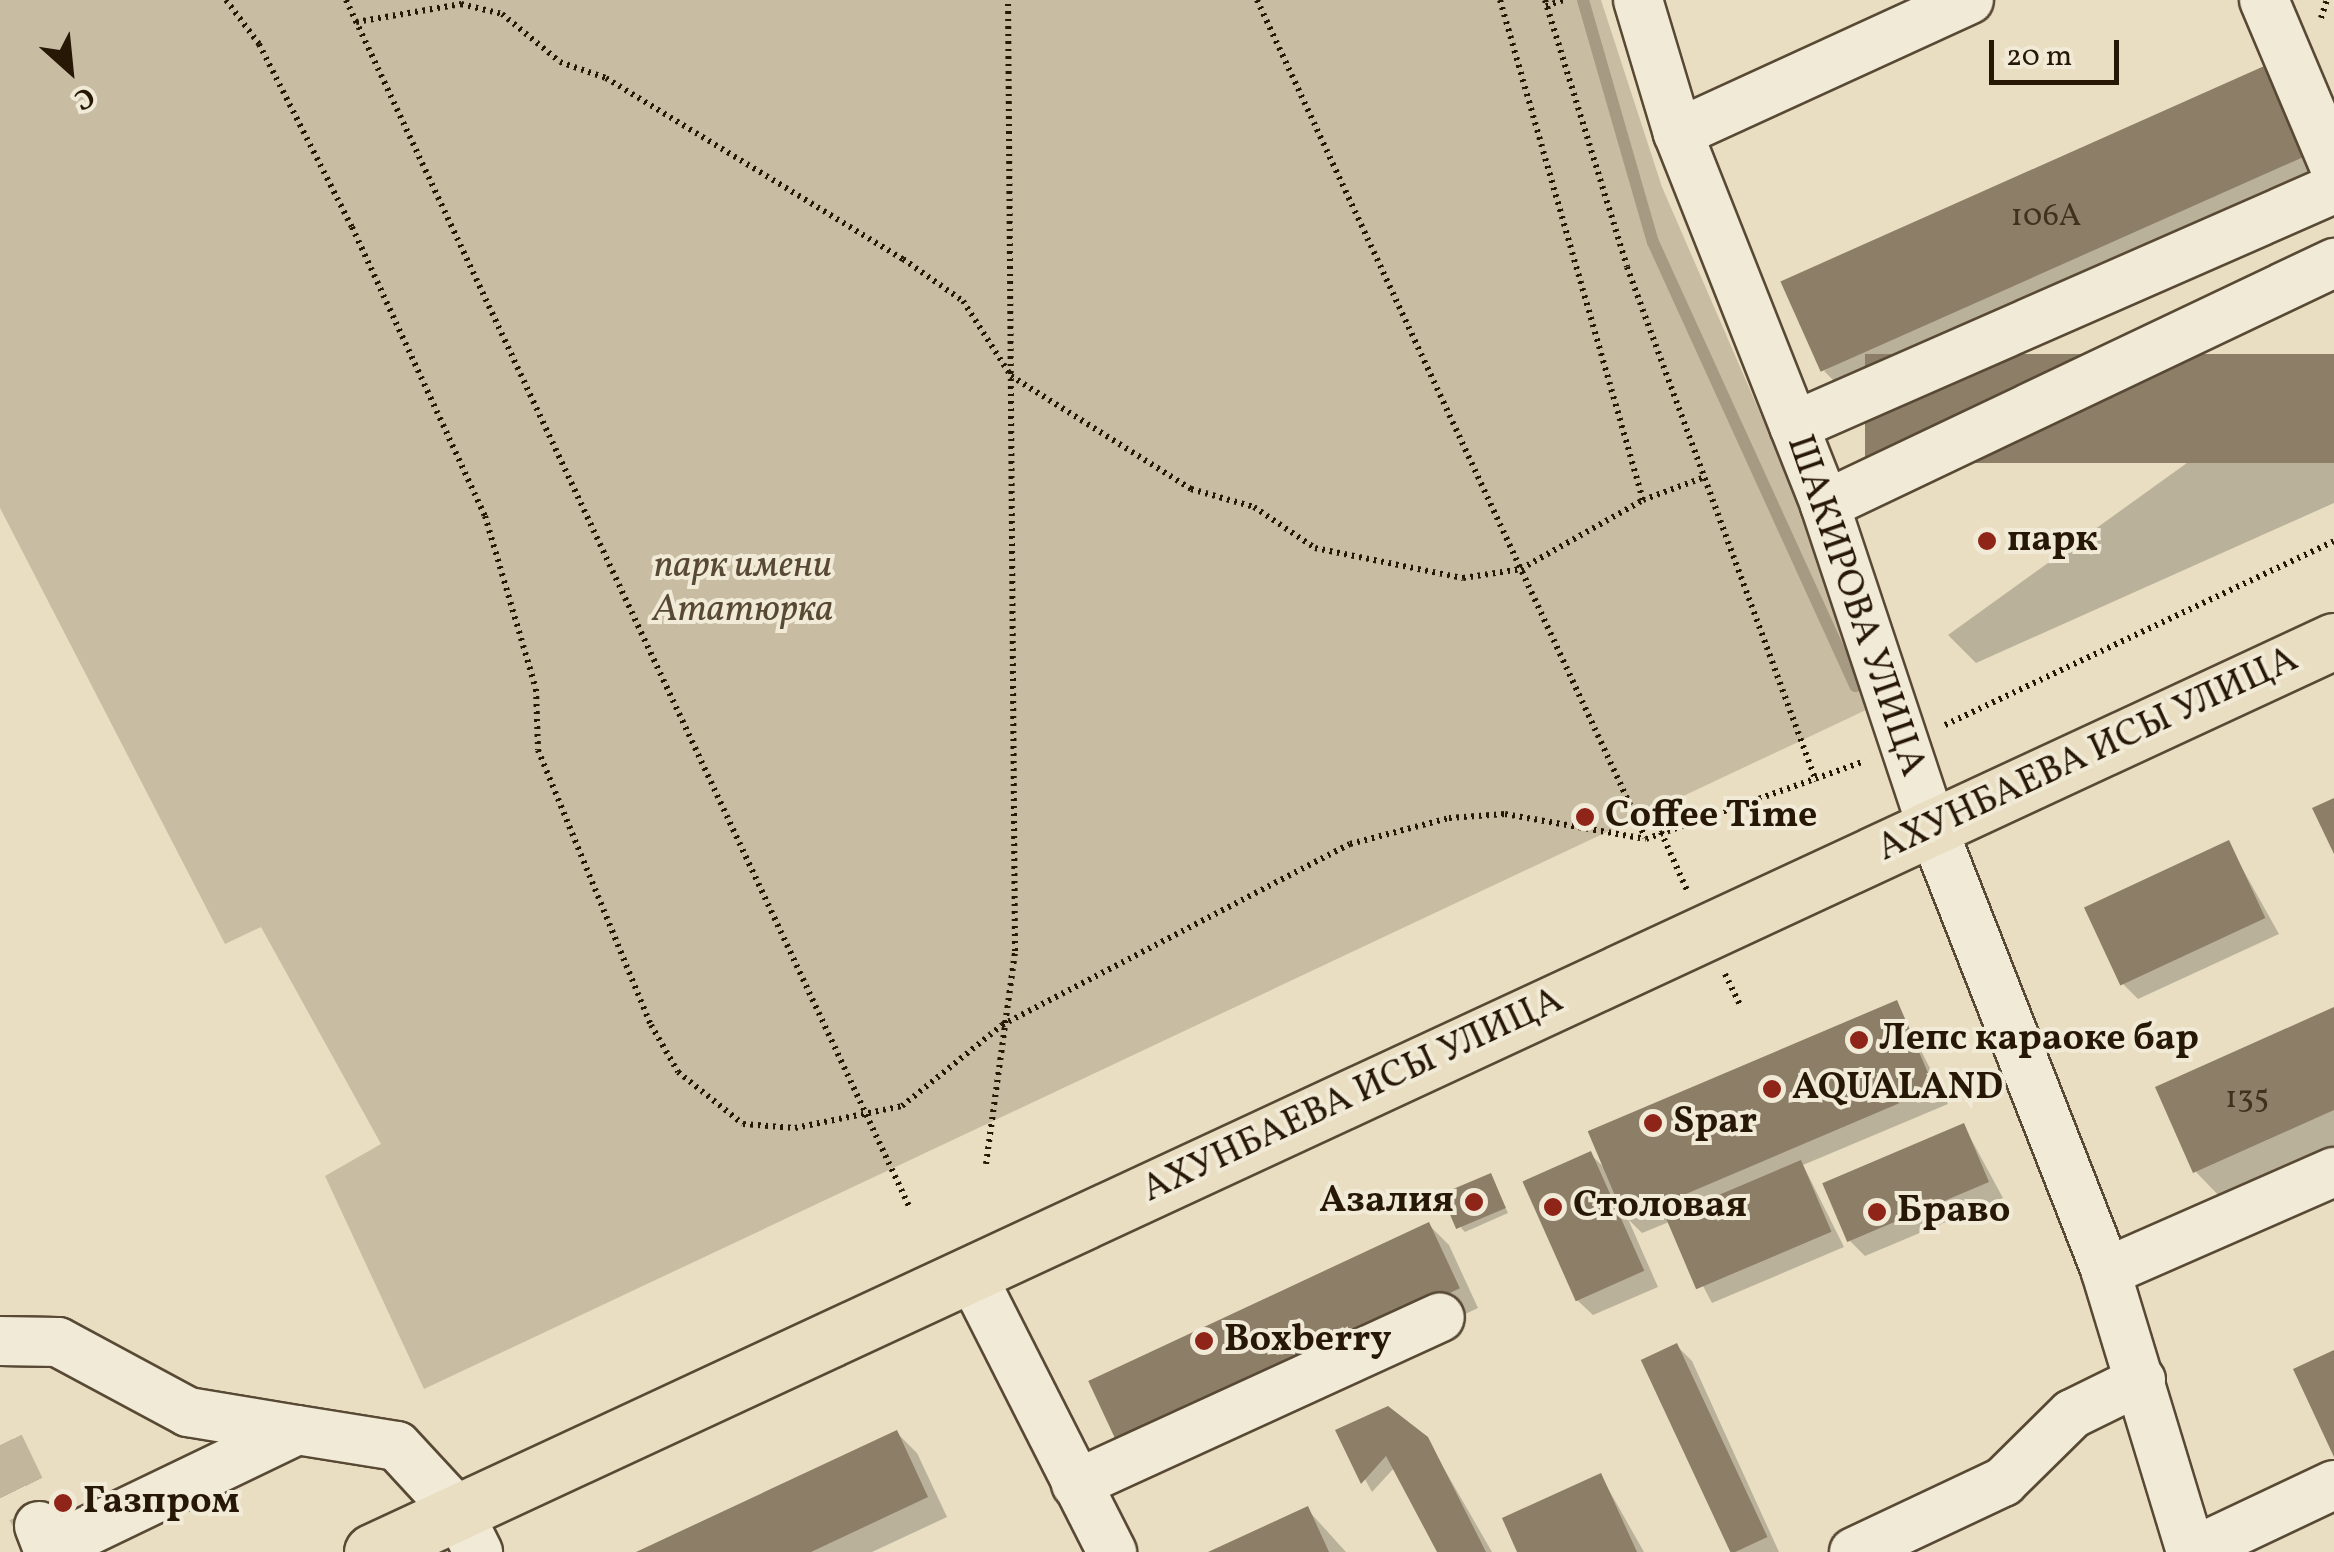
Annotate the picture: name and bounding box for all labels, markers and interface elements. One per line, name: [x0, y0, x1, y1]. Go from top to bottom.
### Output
north arrow: [20, 20, 120, 120]
scale bar: [1994, 20, 2124, 82]
text: 20 m: [2006, 36, 2072, 78]
text: С: [67, 76, 101, 119]
house number: 106А: [2011, 198, 2081, 236]
street label: ШАКИРОВА УЛИЦА: [1775, 429, 1935, 783]
place label: парк: [2007, 518, 2098, 564]
marker: парк: [1976, 530, 1998, 552]
park label: парк имени Ататюрка: [653, 544, 833, 634]
street label: АХУНБАЕВА ИСЫ УЛИЦА: [1870, 637, 2306, 873]
place label: Coffee Time: [1605, 794, 1818, 840]
marker: Coffee Time: [1574, 806, 1596, 828]
street label: АХУНБАЕВА ИСЫ УЛИЦА: [1135, 978, 1571, 1214]
place label: Лепс караоке бар: [1879, 1017, 2199, 1063]
marker: Лепс караоке бар: [1848, 1029, 1870, 1051]
place label: AQUALAND: [1792, 1066, 2003, 1112]
marker: AQUALAND: [1761, 1078, 1783, 1100]
house number: 135: [2225, 1080, 2269, 1118]
place label: Spar: [1673, 1100, 1757, 1146]
marker: Spar: [1642, 1112, 1664, 1134]
place label: Азалия: [1319, 1179, 1454, 1225]
place label: Столовая: [1573, 1184, 1747, 1230]
place label: Браво: [1897, 1189, 2011, 1235]
marker: Азалия: [1463, 1191, 1485, 1213]
marker: Столовая: [1542, 1196, 1564, 1218]
marker: Браво: [1866, 1201, 1888, 1223]
place label: Boxberry: [1224, 1318, 1392, 1364]
marker: Boxberry: [1193, 1330, 1215, 1352]
place label: Газпром: [83, 1480, 240, 1526]
marker: Газпром: [52, 1492, 74, 1514]

